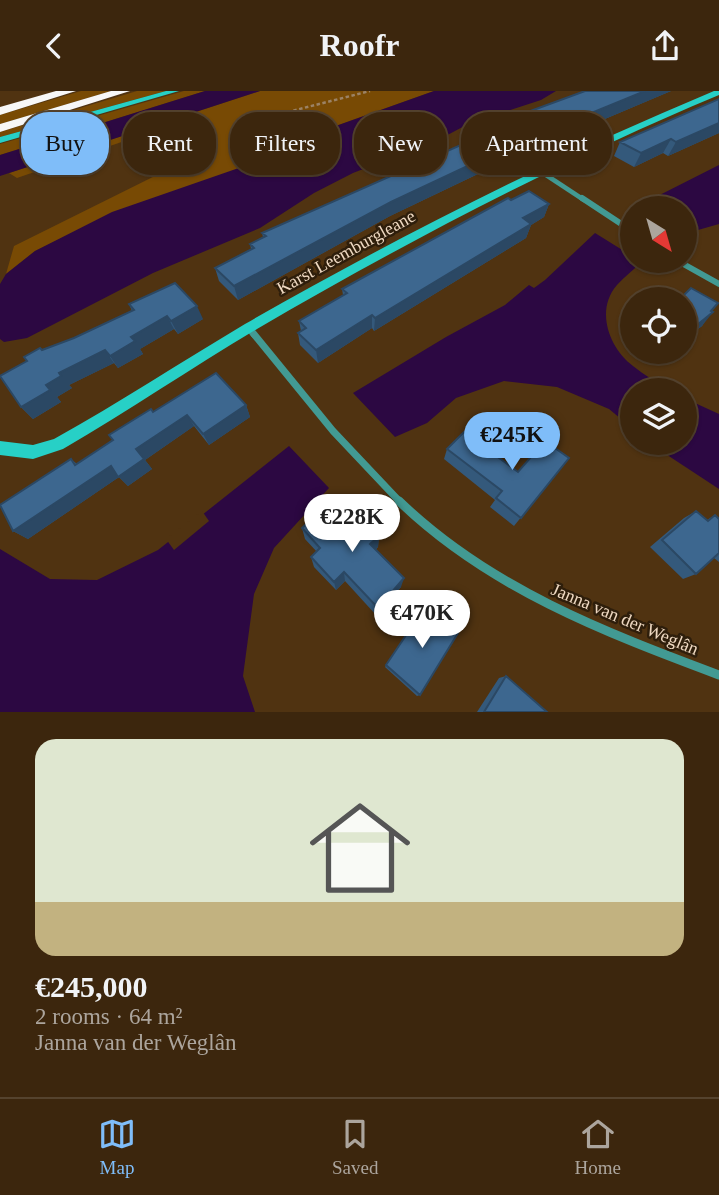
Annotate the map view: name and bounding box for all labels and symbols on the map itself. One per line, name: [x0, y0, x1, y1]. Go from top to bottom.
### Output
north arrow: [620, 196, 696, 273]
street label: Karst Leemburgleane: [273, 206, 419, 298]
pin: €245K: [463, 413, 561, 472]
pin: €228K: [303, 495, 401, 554]
street label: Janna van der Weglân: [549, 579, 701, 659]
pin: €470K: [373, 591, 471, 650]

